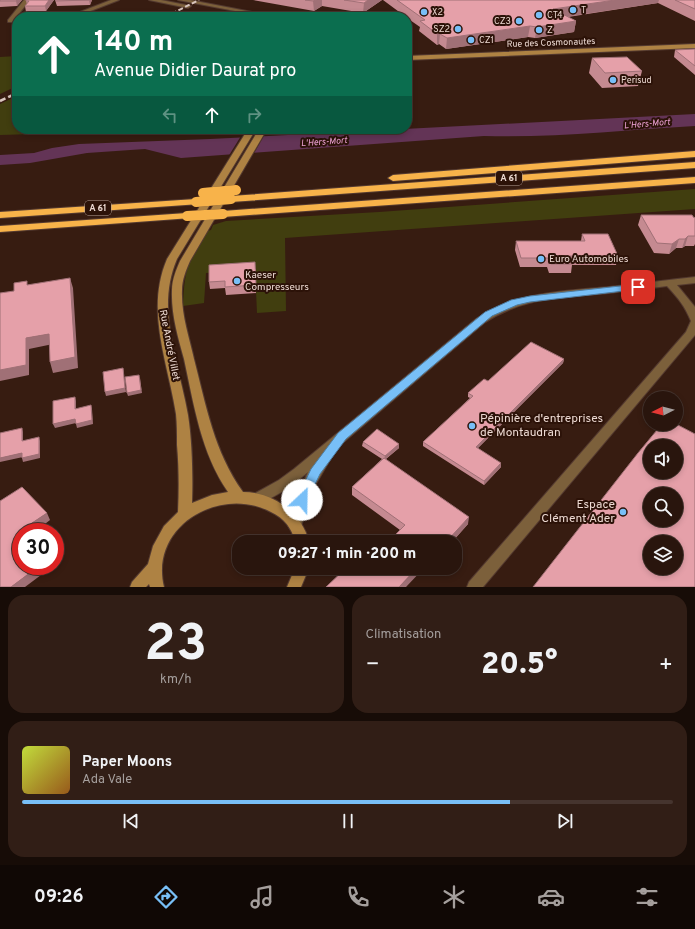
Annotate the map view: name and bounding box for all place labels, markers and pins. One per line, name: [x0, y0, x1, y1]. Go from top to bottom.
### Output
marker: T: [568, 5, 578, 15]
place label: T: [581, 5, 586, 16]
marker: X2: [419, 7, 429, 17]
place label: X2: [432, 7, 443, 18]
marker: CT4: [534, 10, 544, 20]
place label: CT4: [547, 10, 563, 21]
place label: CZ3: [494, 16, 511, 27]
marker: CZ3: [514, 16, 524, 26]
place label: SZ2: [433, 24, 450, 35]
marker: SZ2: [453, 24, 463, 34]
marker: Z: [534, 25, 544, 35]
place label: Z: [547, 25, 553, 36]
marker: CZ1: [466, 35, 476, 45]
place label: CZ1: [479, 35, 494, 46]
marker: Perisud: [608, 75, 618, 85]
place label: Perisud: [621, 75, 652, 86]
place label: Euro Automobiles: [549, 253, 629, 266]
marker: Euro Automobiles: [536, 254, 546, 264]
place label: Kaeser Compresseurs: [245, 269, 309, 294]
pin: [621, 270, 655, 304]
marker: Kaeser Compresseurs: [232, 276, 242, 286]
place label: Pépinière d'entreprises de Montaudran: [480, 411, 603, 441]
marker: Pépinière d'entreprises de Montaudran: [467, 421, 477, 431]
place label: Espace Clément Ader: [541, 497, 615, 527]
marker: Espace Clément Ader: [618, 507, 628, 517]

